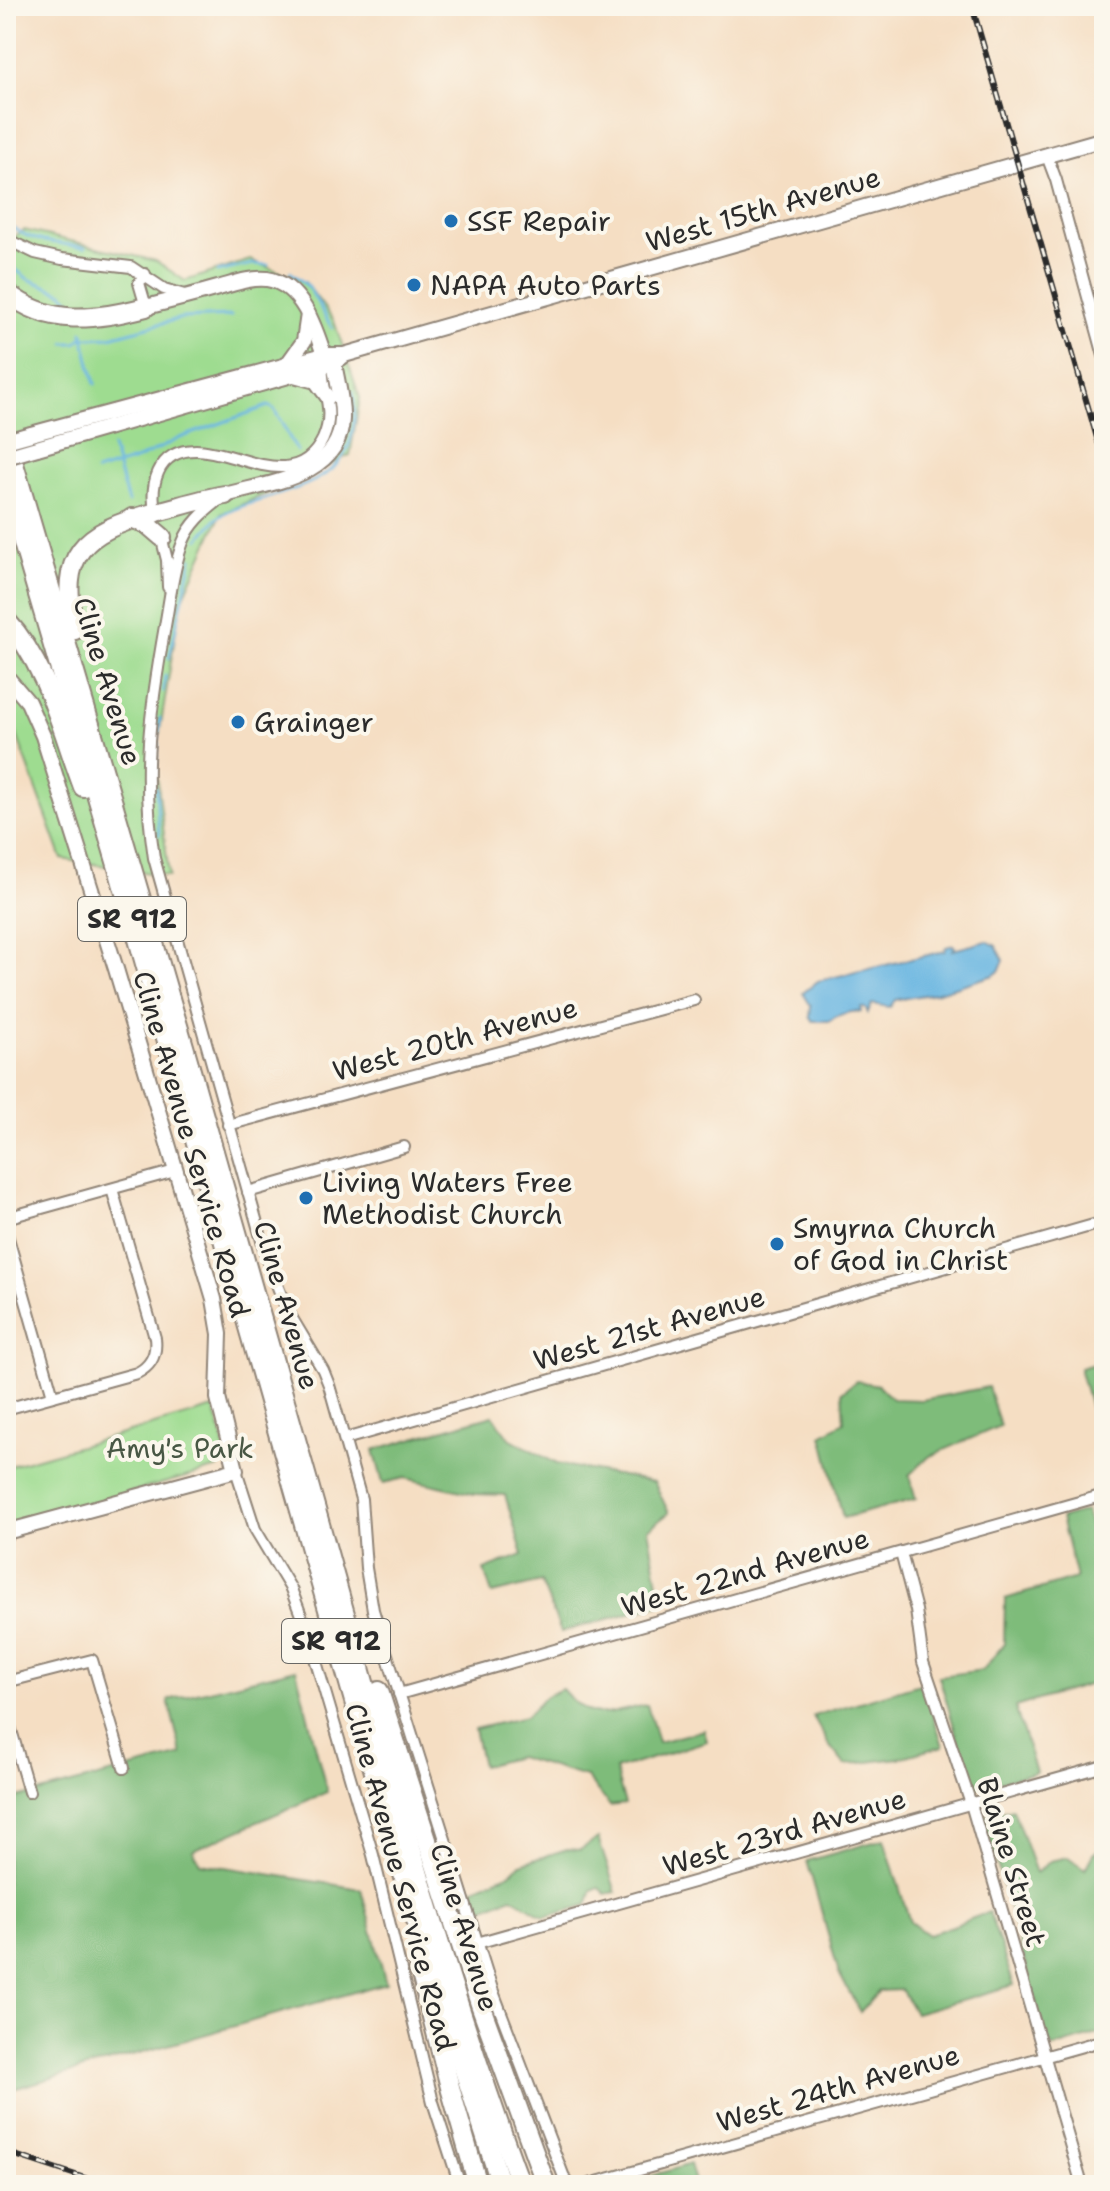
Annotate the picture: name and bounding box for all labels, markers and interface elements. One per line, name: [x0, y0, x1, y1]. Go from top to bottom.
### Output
street label: West 15th Avenue: [641, 157, 885, 261]
place label: SSF Repair: [467, 202, 611, 240]
marker: SSF Repair: [442, 212, 460, 230]
place label: NAPA Auto Parts: [430, 266, 661, 304]
marker: NAPA Auto Parts: [405, 276, 423, 294]
street label: Cline Avenue: [64, 592, 152, 770]
place label: Grainger: [254, 703, 374, 741]
marker: Grainger: [229, 713, 247, 731]
road number: SR 912: [78, 897, 186, 941]
street label: Cline Avenue Service Road: [124, 966, 260, 1322]
street label: West 20th Avenue: [328, 988, 582, 1090]
place label: Living Waters Free Methodist Church: [322, 1163, 573, 1233]
marker: Living Waters Free Methodist Church: [297, 1189, 315, 1207]
place label: Smyrna Church of God in Christ: [793, 1209, 1008, 1279]
street label: Cline Avenue: [245, 1216, 329, 1394]
marker: Smyrna Church of God in Christ: [768, 1235, 786, 1253]
street label: West 21st Avenue: [529, 1277, 769, 1379]
park label: Amy's Park: [106, 1429, 254, 1467]
street label: West 22nd Avenue: [617, 1518, 873, 1626]
road number: SR 912: [282, 1619, 390, 1663]
street label: Cline Avenue Service Road: [338, 1699, 464, 2055]
street label: Blaine Street: [968, 1773, 1056, 1951]
street label: West 23rd Avenue: [658, 1779, 910, 1885]
street label: Cline Avenue: [423, 1839, 507, 2015]
street label: West 24th Avenue: [712, 2035, 964, 2141]

